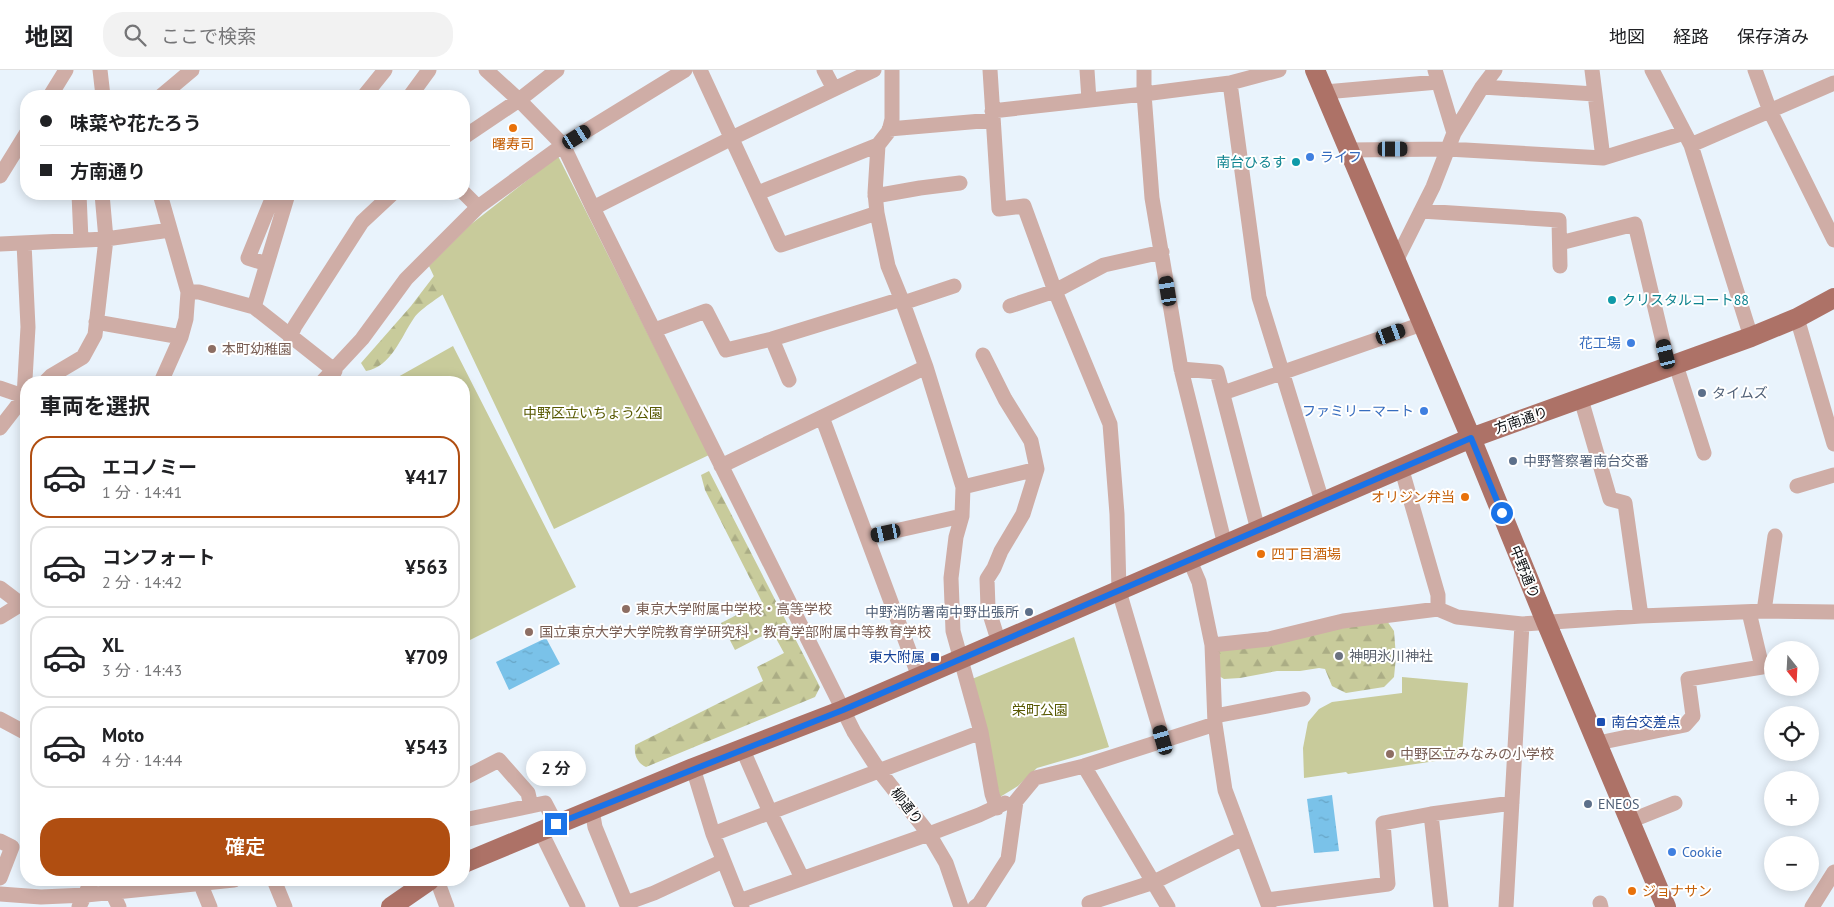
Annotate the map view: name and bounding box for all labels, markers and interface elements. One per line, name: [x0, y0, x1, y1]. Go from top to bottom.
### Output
search box: [103, 12, 453, 57]
text: 地図: [25, 21, 73, 52]
icon: search: [121, 21, 149, 49]
text: ここで検索: [161, 24, 256, 48]
text: 地図: [1609, 25, 1645, 48]
text: 経路: [1673, 25, 1709, 48]
text: 保存済み: [1737, 25, 1809, 48]
text: 味菜や花たろう: [70, 111, 202, 135]
marker: 曙寿司: [507, 122, 519, 134]
car: [560, 123, 593, 151]
place label: 曙寿司: [492, 135, 534, 153]
car: [1378, 142, 1408, 157]
place label: ライフ: [1320, 148, 1362, 166]
marker: ライフ: [1304, 151, 1316, 163]
place label: 南台ひるす: [1216, 153, 1286, 171]
marker: 南台ひるす: [1290, 156, 1302, 168]
text: 方南通り: [70, 159, 146, 183]
car: [1158, 275, 1177, 307]
place label: クリスタルコート88: [1622, 291, 1749, 309]
marker: クリスタルコート88: [1606, 294, 1618, 306]
car: [1374, 322, 1407, 346]
place label: 花工場: [1579, 334, 1621, 352]
marker: 花工場: [1625, 337, 1637, 349]
car: [1655, 338, 1676, 370]
place label: 本町幼稚園: [222, 340, 292, 358]
marker: 本町幼稚園: [206, 343, 218, 355]
place label: タイムズ: [1712, 384, 1768, 402]
marker: タイムズ: [1696, 387, 1708, 399]
text: 車両を選択: [40, 392, 150, 420]
place label: ファミリーマート: [1302, 402, 1414, 420]
street label: 方南通り: [1492, 402, 1550, 438]
park label: 中野区立いちょう公園: [523, 404, 663, 422]
marker: ファミリーマート: [1418, 405, 1430, 417]
place label: 中野警察署南台交番: [1523, 452, 1649, 470]
icon: car: [42, 455, 87, 500]
text: エコノミー: [102, 455, 197, 479]
marker: 中野警察署南台交番: [1507, 455, 1519, 467]
text: ¥417: [405, 465, 448, 489]
text: 1 分 · 14:41: [102, 482, 182, 502]
place label: オリジン弁当: [1371, 488, 1455, 506]
marker: オリジン弁当: [1459, 491, 1471, 503]
route start: [1491, 502, 1513, 524]
car: [869, 523, 902, 543]
street label: 中野通り: [1506, 543, 1544, 601]
icon: car: [42, 545, 87, 590]
text: コンフォート: [102, 545, 215, 569]
place label: 四丁目酒場: [1271, 545, 1341, 563]
marker: 四丁目酒場: [1255, 548, 1267, 560]
text: ¥563: [405, 555, 448, 579]
text: 2 分 · 14:42: [102, 572, 182, 592]
place label: 東京大学附属中学校・高等学校: [636, 600, 832, 618]
marker: 東京大学附属中学校・高等学校: [620, 603, 632, 615]
place label: 中野消防署南中野出張所: [865, 603, 1019, 621]
marker: 中野消防署南中野出張所: [1023, 606, 1035, 618]
place label: 国立東京大学大学院教育学研究科・教育学部附属中等教育学校: [539, 623, 931, 641]
marker: 国立東京大学大学院教育学研究科・教育学部附属中等教育学校: [523, 626, 535, 638]
text: XL: [102, 633, 124, 657]
icon: car: [42, 635, 87, 680]
north arrow: [1764, 641, 1819, 696]
map controls: [1764, 641, 1819, 891]
text: ¥709: [405, 645, 448, 669]
place label: 神明氷川神社: [1349, 647, 1433, 665]
place label: 東大附属: [869, 648, 925, 666]
marker: 神明氷川神社: [1333, 650, 1345, 662]
marker: 東大附属: [929, 651, 941, 663]
text: 3 分 · 14:43: [102, 660, 182, 680]
park label: 栄町公園: [1012, 701, 1068, 719]
button: locate: [1764, 706, 1819, 761]
place label: 南台交差点: [1611, 713, 1681, 731]
marker: 南台交差点: [1595, 716, 1607, 728]
text: Moto: [102, 723, 144, 747]
car: [1151, 724, 1174, 756]
icon: car: [42, 725, 87, 770]
text: ¥543: [405, 735, 448, 759]
place label: 中野区立みなみの小学校: [1400, 745, 1554, 763]
marker: 中野区立みなみの小学校: [1384, 748, 1396, 760]
text: 4 分 · 14:44: [102, 750, 182, 770]
callout: 2 分: [526, 752, 586, 786]
text: 2 分: [541, 758, 571, 778]
button: +: [1764, 771, 1819, 826]
street label: 柳通り: [887, 784, 927, 828]
place label: ENEOS: [1598, 795, 1639, 813]
marker: ENEOS: [1582, 798, 1594, 810]
route end: [545, 813, 567, 835]
button: 確定: [40, 818, 450, 876]
button: −: [1764, 836, 1819, 891]
place label: Cookie: [1682, 843, 1722, 861]
marker: Cookie: [1666, 846, 1678, 858]
place label: ジョナサン: [1642, 882, 1712, 900]
marker: ジョナサン: [1626, 885, 1638, 897]

